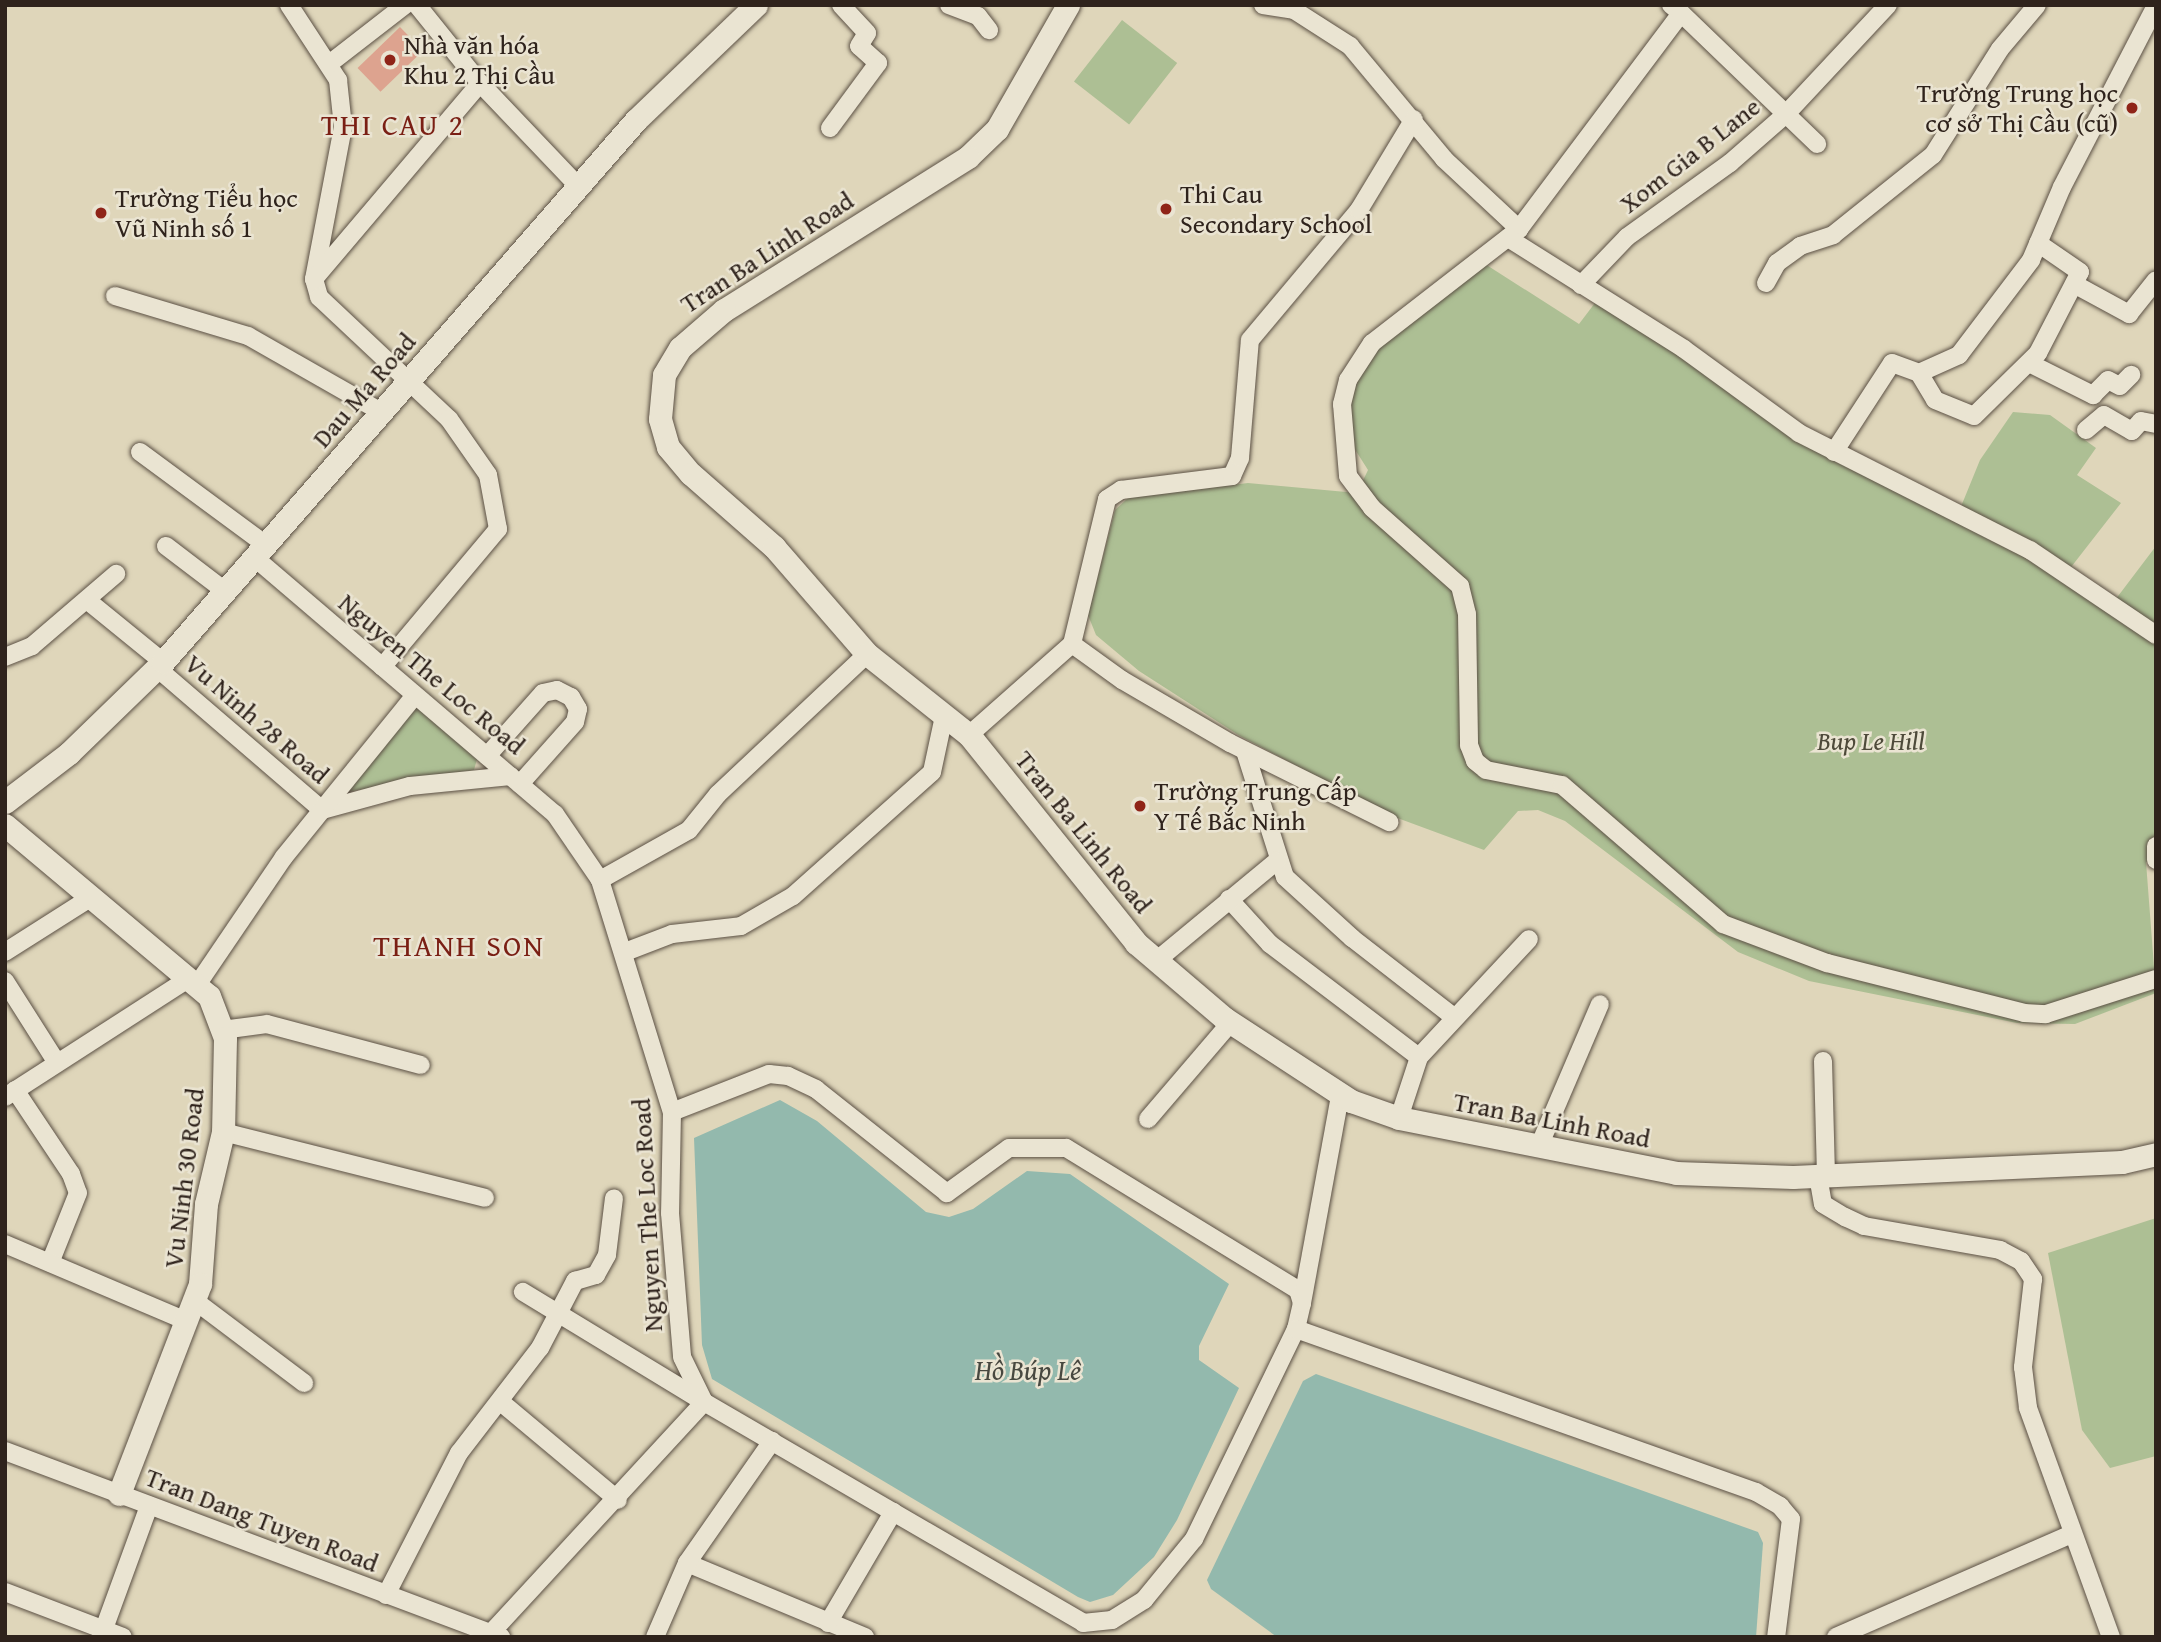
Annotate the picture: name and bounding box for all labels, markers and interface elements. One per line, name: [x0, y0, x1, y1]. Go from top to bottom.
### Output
place label: Nhà văn hóa Khu 2 Thị Cầu: [404, 29, 555, 90]
marker: Nhà văn hóa Khu 2 Thị Cầu: [382, 52, 398, 68]
place label: Trường Trung học cơ sở Thị Cầu (cũ): [1917, 77, 2118, 138]
street label: Xom Gia B Lane: [1614, 91, 1766, 219]
marker: Trường Trung học cơ sở Thị Cầu (cũ): [2124, 100, 2140, 116]
district label: THI CAU 2: [322, 106, 464, 142]
place label: Thi Cau Secondary School: [1180, 178, 1372, 240]
place label: Trường Tiểu học Vũ Ninh số 1: [115, 182, 298, 244]
street label: Tran Ba Linh Road: [675, 185, 859, 319]
marker: Thi Cau Secondary School: [1158, 201, 1174, 217]
marker: Trường Tiểu học Vũ Ninh số 1: [93, 205, 109, 221]
street label: Dau Ma Road: [306, 326, 422, 454]
street label: Nguyen The Loc Road: [332, 587, 532, 761]
street label: Vu Ninh 28 Road: [178, 648, 336, 790]
park label: Bup Le Hill: [1817, 725, 1925, 757]
street label: Tran Ba Linh Road: [1009, 745, 1159, 919]
place label: Trường Trung Cấp Y Tế Bắc Ninh: [1154, 775, 1357, 836]
marker: Trường Trung Cấp Y Tế Bắc Ninh: [1132, 798, 1148, 814]
district label: THANH SON: [374, 927, 544, 963]
street label: Vu Ninh 30 Road: [157, 1086, 211, 1270]
street label: Tran Ba Linh Road: [1451, 1086, 1653, 1154]
street label: Nguyen The Loc Road: [625, 1098, 669, 1332]
water label: Hồ Búp Lê: [975, 1353, 1081, 1387]
street label: Tran Dang Tuyen Road: [141, 1461, 383, 1579]

